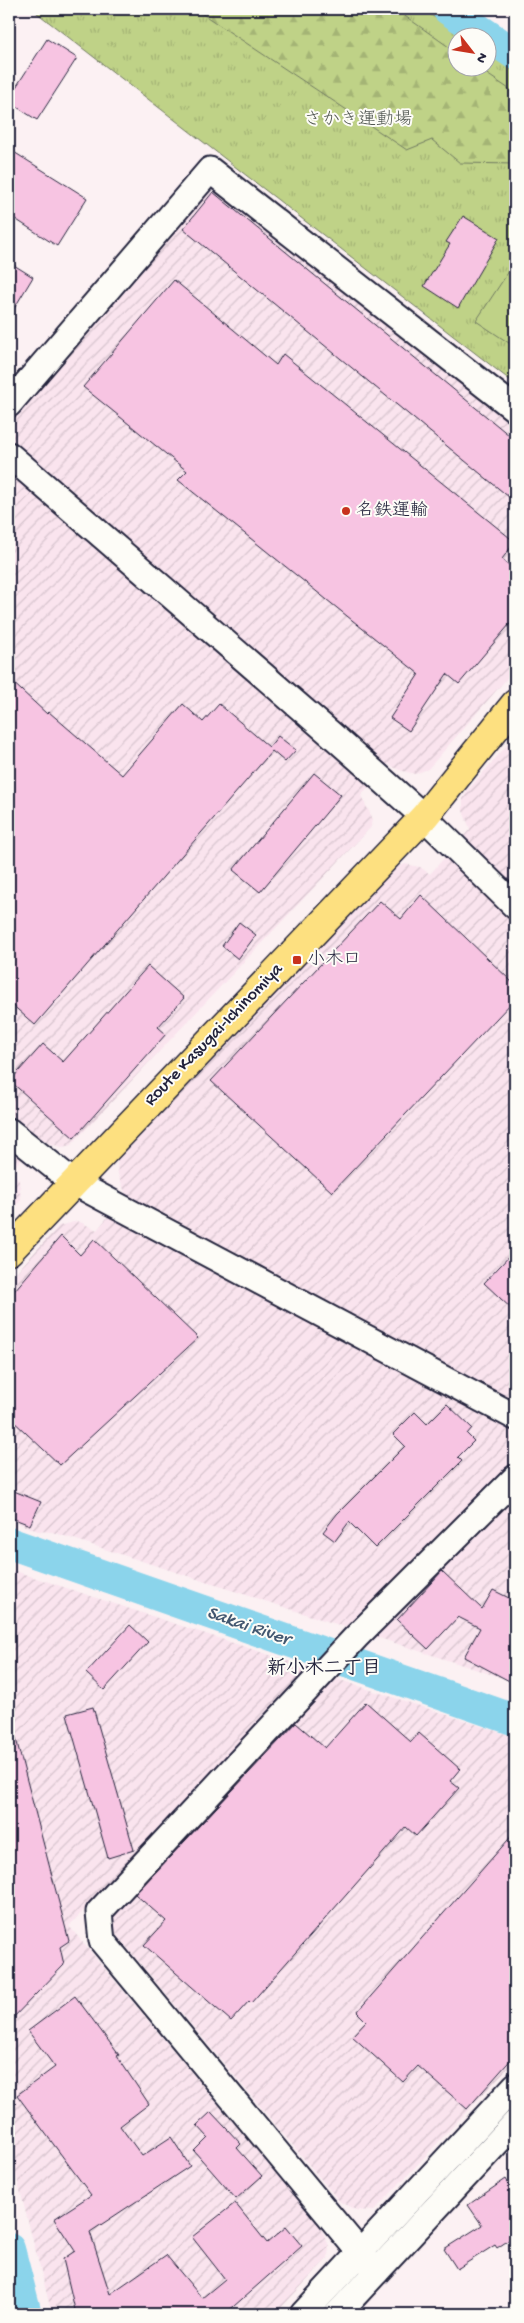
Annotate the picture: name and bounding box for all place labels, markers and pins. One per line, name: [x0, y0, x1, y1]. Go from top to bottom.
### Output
place label: 名鉄運輸: [356, 500, 428, 522]
marker: 名鉄運輸: [340, 505, 352, 517]
place label: 小木口: [307, 949, 361, 971]
marker: 小木口: [291, 954, 303, 966]

